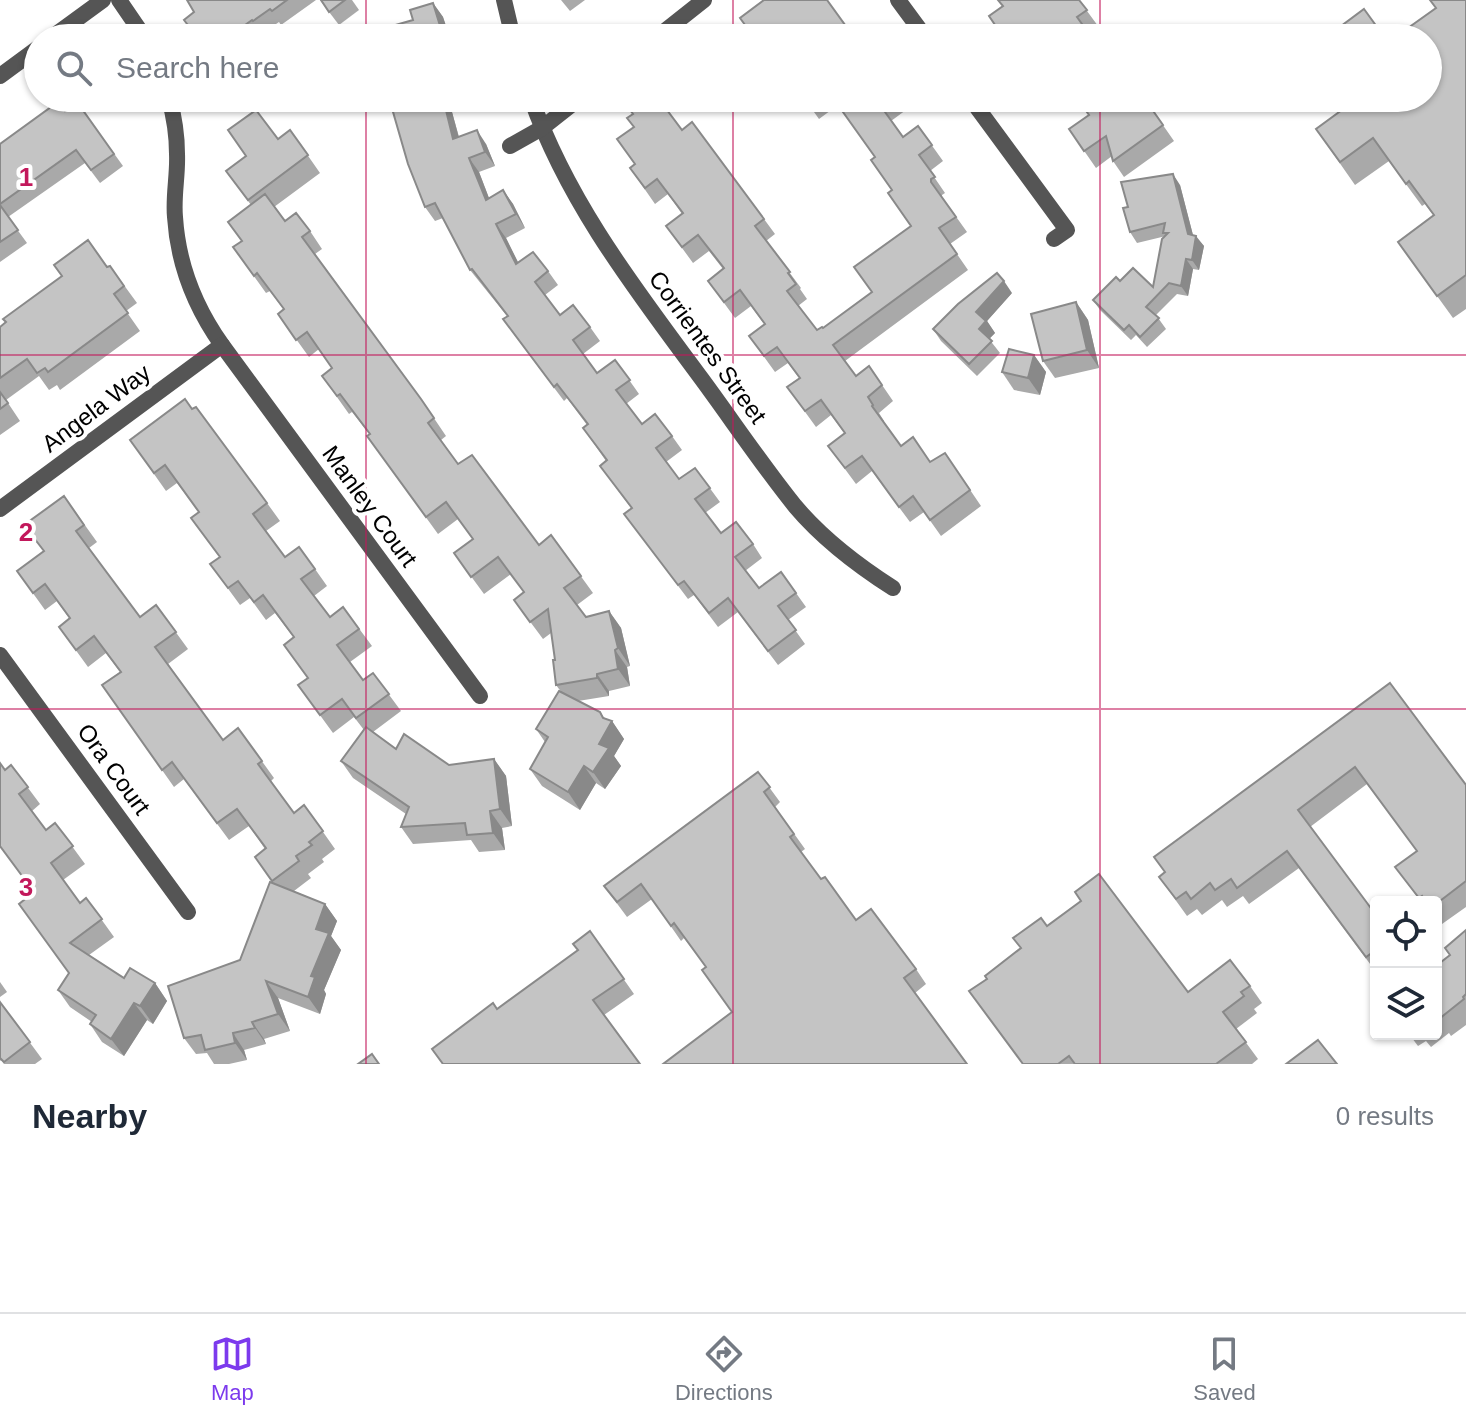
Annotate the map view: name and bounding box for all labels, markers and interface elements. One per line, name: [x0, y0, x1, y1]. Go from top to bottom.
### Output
search box: [24, 24, 1442, 112]
icon: search: [52, 46, 96, 90]
text: Search here: [116, 51, 279, 84]
text: 1: [19, 162, 33, 192]
street label: Corrientes Street: [644, 266, 772, 429]
street label: Angela Way: [37, 359, 155, 457]
street label: Manley Court: [317, 440, 423, 572]
text: 2: [19, 517, 33, 547]
street label: Ora Court: [72, 718, 156, 820]
text: 3: [19, 872, 33, 902]
map controls: [1370, 896, 1442, 1040]
button: locate: [1370, 896, 1442, 968]
button: layers: [1370, 968, 1442, 1040]
text: Nearby: [32, 1097, 147, 1135]
text: 0 results: [1336, 1101, 1434, 1131]
tab: Map: [210, 1332, 254, 1406]
tab: Directions: [675, 1332, 773, 1406]
tab: Saved: [1193, 1332, 1256, 1406]

